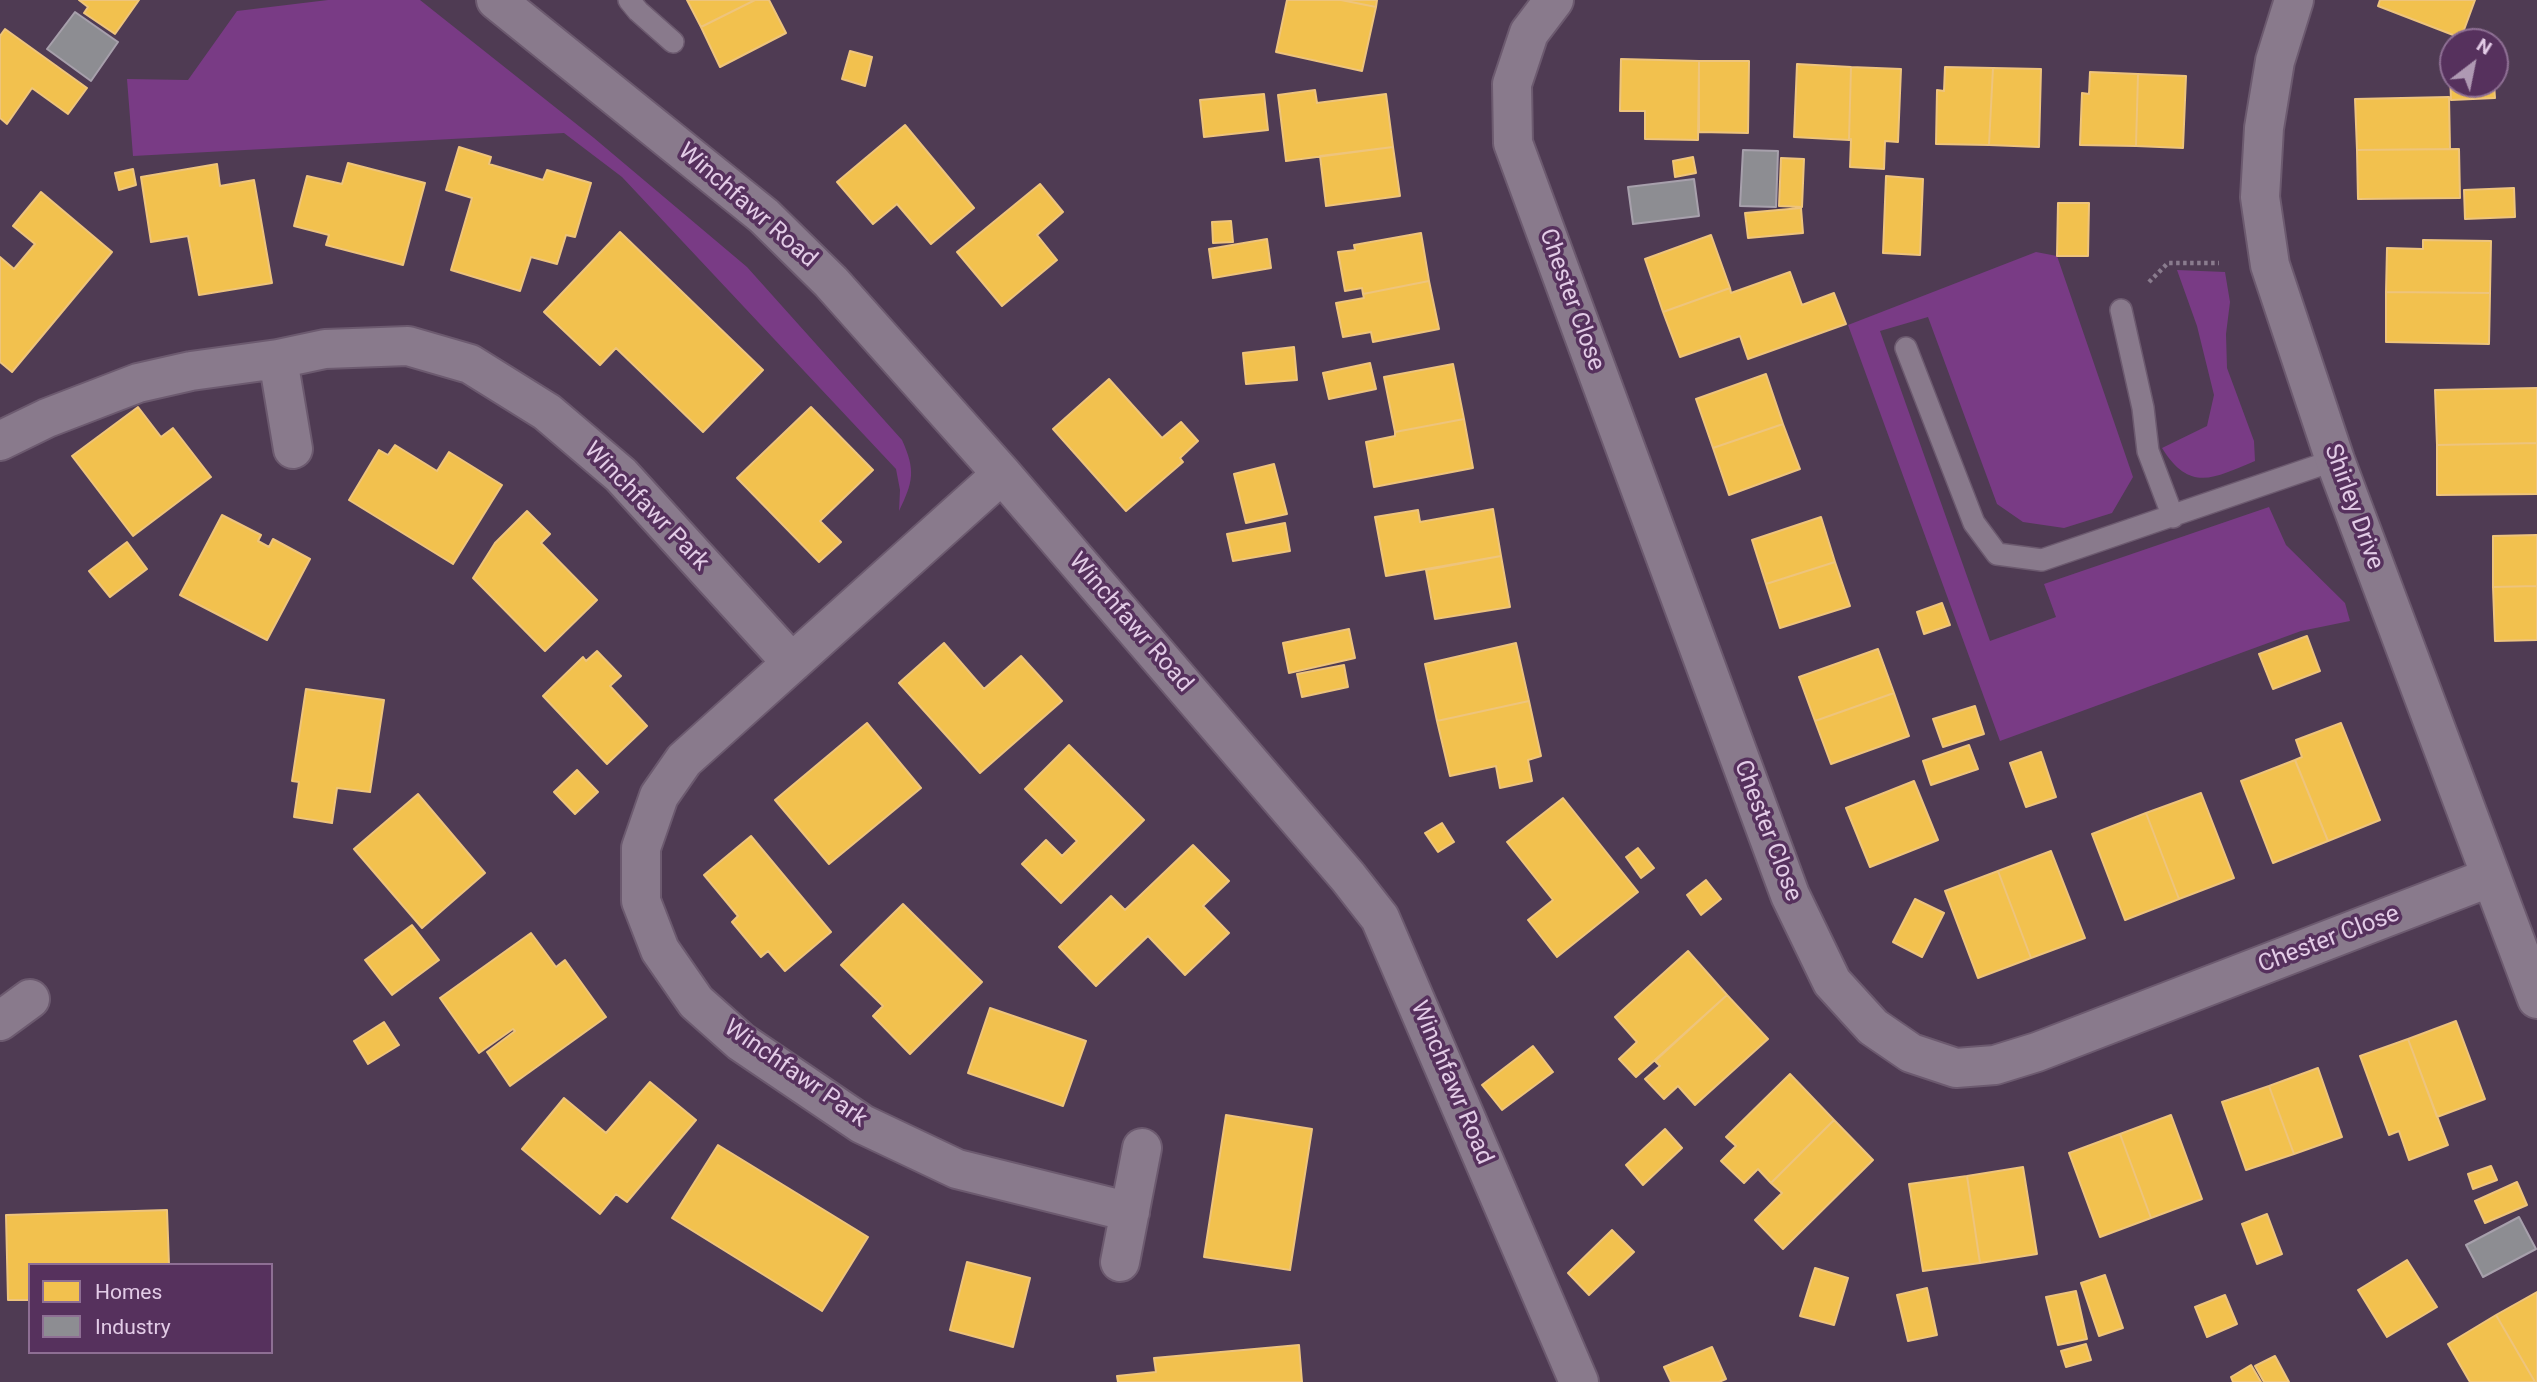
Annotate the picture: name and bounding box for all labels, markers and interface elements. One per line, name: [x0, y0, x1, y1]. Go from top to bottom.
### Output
north arrow: [2439, 28, 2509, 98]
text: N: [2473, 33, 2496, 60]
street label: Winchfawr Road: [672, 138, 822, 274]
street label: Chester Close: [1532, 225, 1610, 375]
street label: Winchfawr Park: [577, 437, 715, 577]
street label: Shirley Drive: [2317, 440, 2389, 574]
street label: Winchfawr Road: [1062, 548, 1198, 698]
street label: Chester Close: [1727, 756, 1807, 906]
street label: Chester Close: [2254, 900, 2404, 980]
street label: Winchfawr Road: [1404, 997, 1498, 1169]
street label: Winchfawr Park: [718, 1014, 872, 1134]
legend: [28, 1263, 273, 1354]
text: Homes: [95, 1280, 162, 1304]
text: Industry: [95, 1315, 171, 1339]

